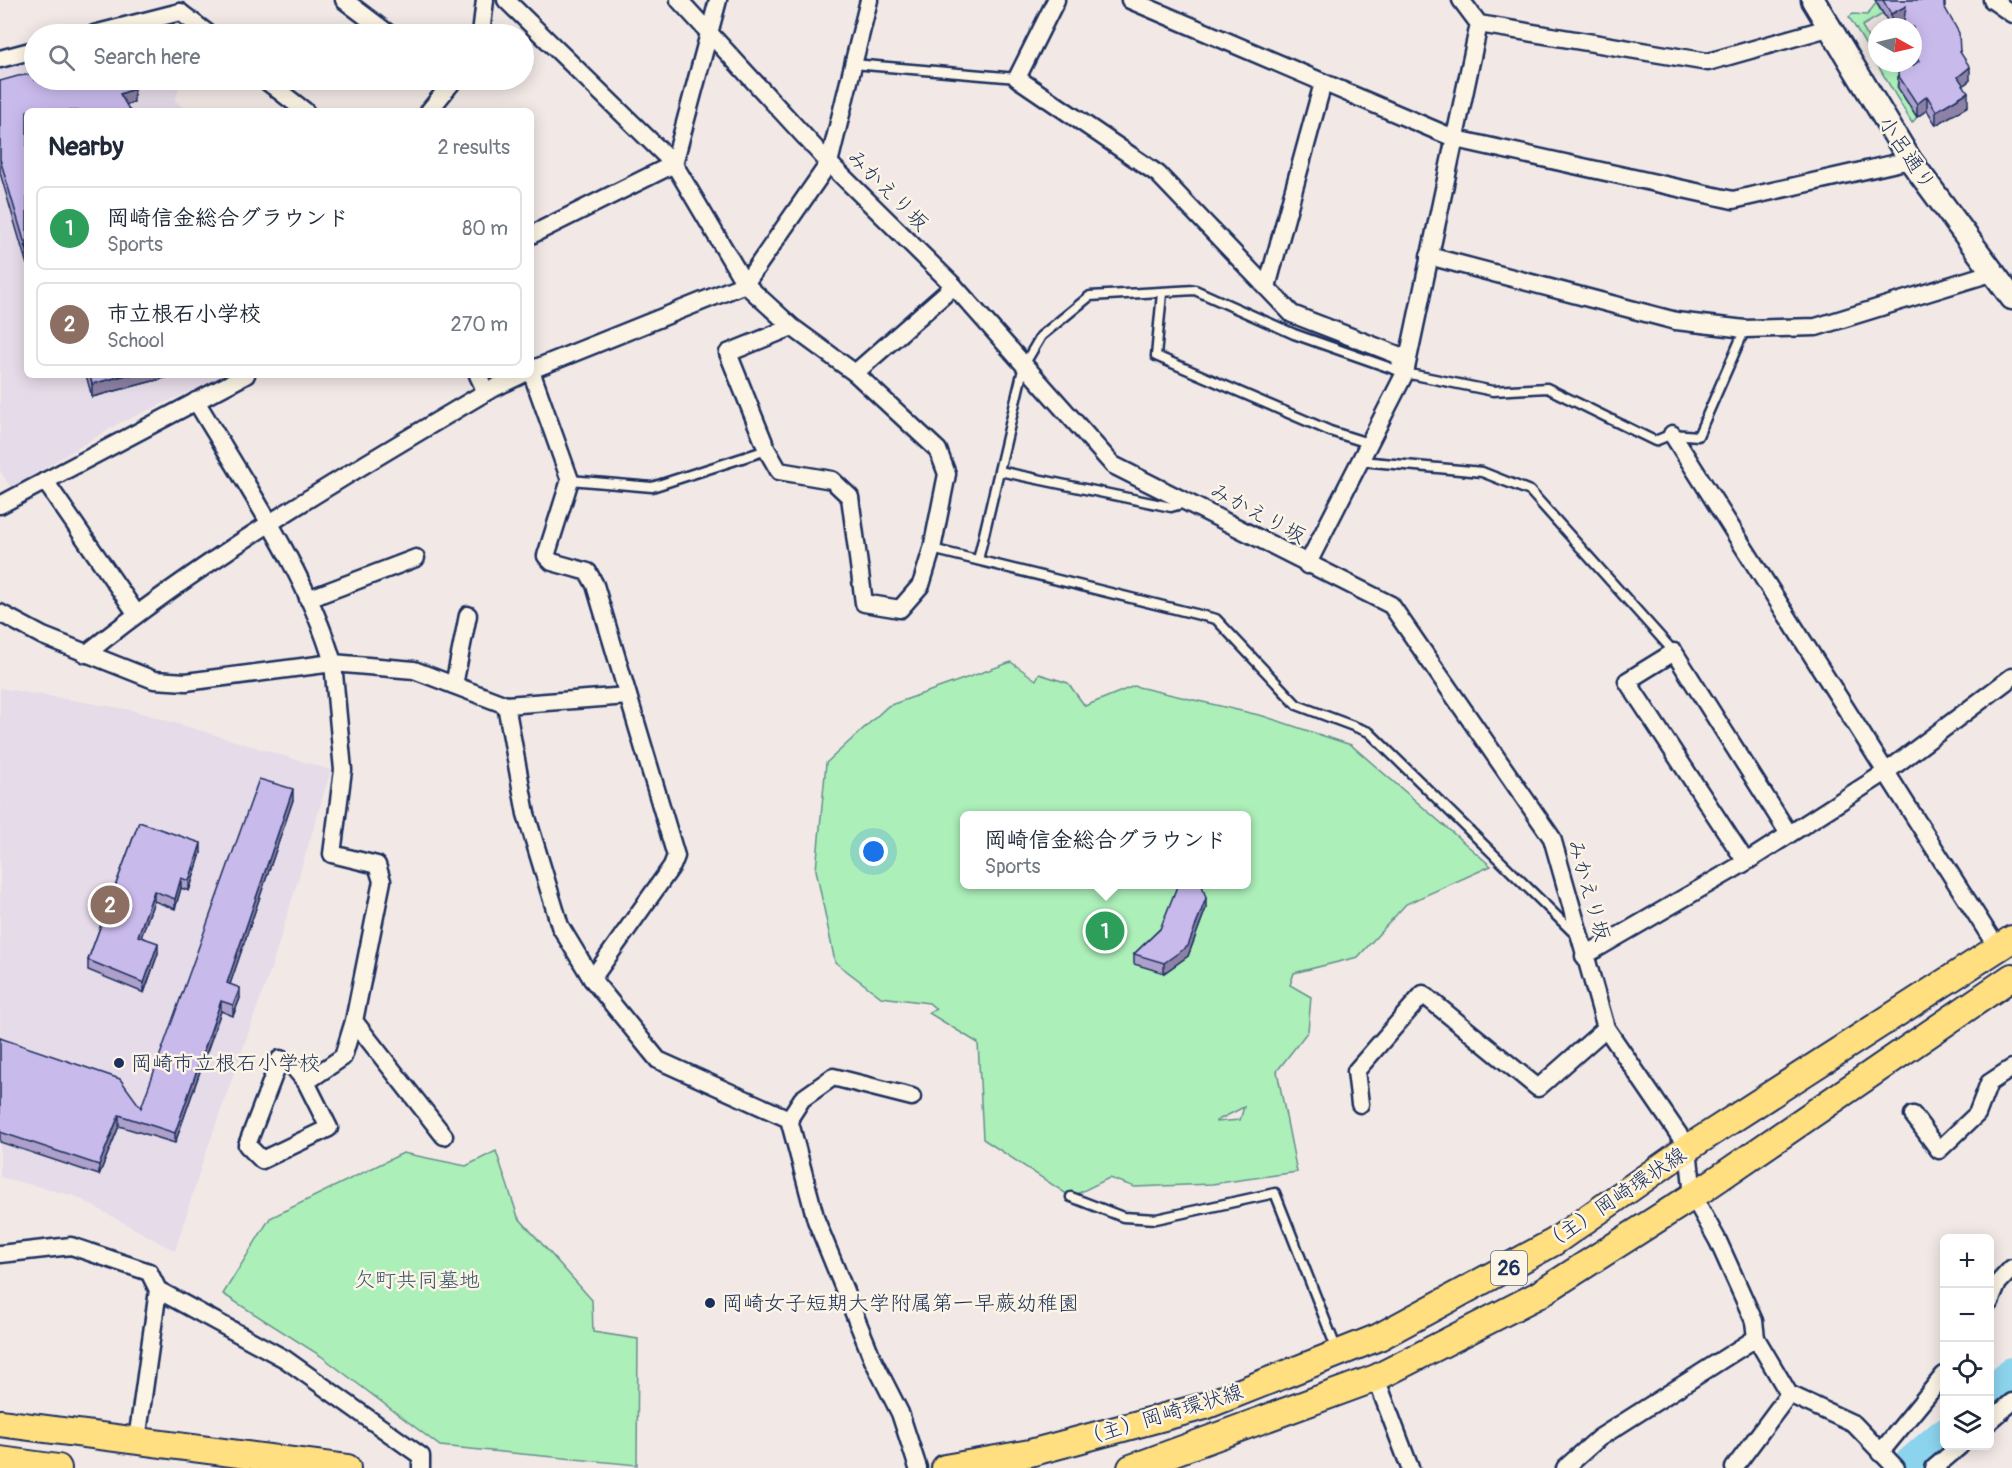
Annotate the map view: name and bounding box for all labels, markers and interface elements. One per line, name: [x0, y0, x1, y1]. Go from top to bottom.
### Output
north arrow: [1868, 18, 1922, 72]
search box: [24, 24, 534, 90]
icon: search: [45, 41, 78, 74]
text: Search here: [93, 43, 200, 71]
street label: 小呂通り: [1872, 111, 1941, 196]
text: Nearby: [48, 131, 124, 163]
text: 2 results: [438, 135, 510, 160]
street label: みかえり坂: [841, 144, 934, 237]
text: 岡崎信金総合グラウンド: [107, 204, 349, 232]
text: 1: [66, 216, 73, 241]
text: 80 m: [462, 216, 508, 241]
text: Sports: [107, 232, 163, 257]
text: 市立根石小学校: [107, 300, 261, 328]
text: 2: [64, 312, 75, 337]
text: 270 m: [450, 312, 508, 337]
text: School: [107, 328, 164, 353]
street label: みかえり坂: [1205, 477, 1310, 550]
popup: [960, 811, 1251, 889]
text: 岡崎信金総合グラウンド: [984, 826, 1227, 854]
street label: みかえり坂: [1561, 836, 1616, 944]
your location: [859, 837, 888, 866]
text: Sports: [984, 854, 1040, 879]
pin: 2: [90, 882, 130, 928]
pin: 1: [1086, 908, 1124, 954]
place label: 岡崎市立根石小学校: [131, 1050, 320, 1077]
marker: 岡崎市立根石小学校: [112, 1056, 126, 1070]
street label: （主）岡崎環状線: [1537, 1141, 1691, 1258]
map controls: [1940, 1234, 1994, 1450]
button: +: [1940, 1234, 1994, 1288]
road number: 26: [1491, 1251, 1527, 1285]
park label: 欠町共同墓地: [354, 1267, 480, 1294]
button: −: [1940, 1288, 1994, 1342]
place label: 岡崎女子短期大学附属第一早蕨幼稚園: [722, 1290, 1079, 1317]
marker: 岡崎女子短期大学附属第一早蕨幼稚園: [703, 1296, 717, 1310]
button: locate: [1940, 1342, 1994, 1396]
street label: （主）岡崎環状線: [1078, 1378, 1246, 1453]
button: layers: [1940, 1396, 1994, 1450]

